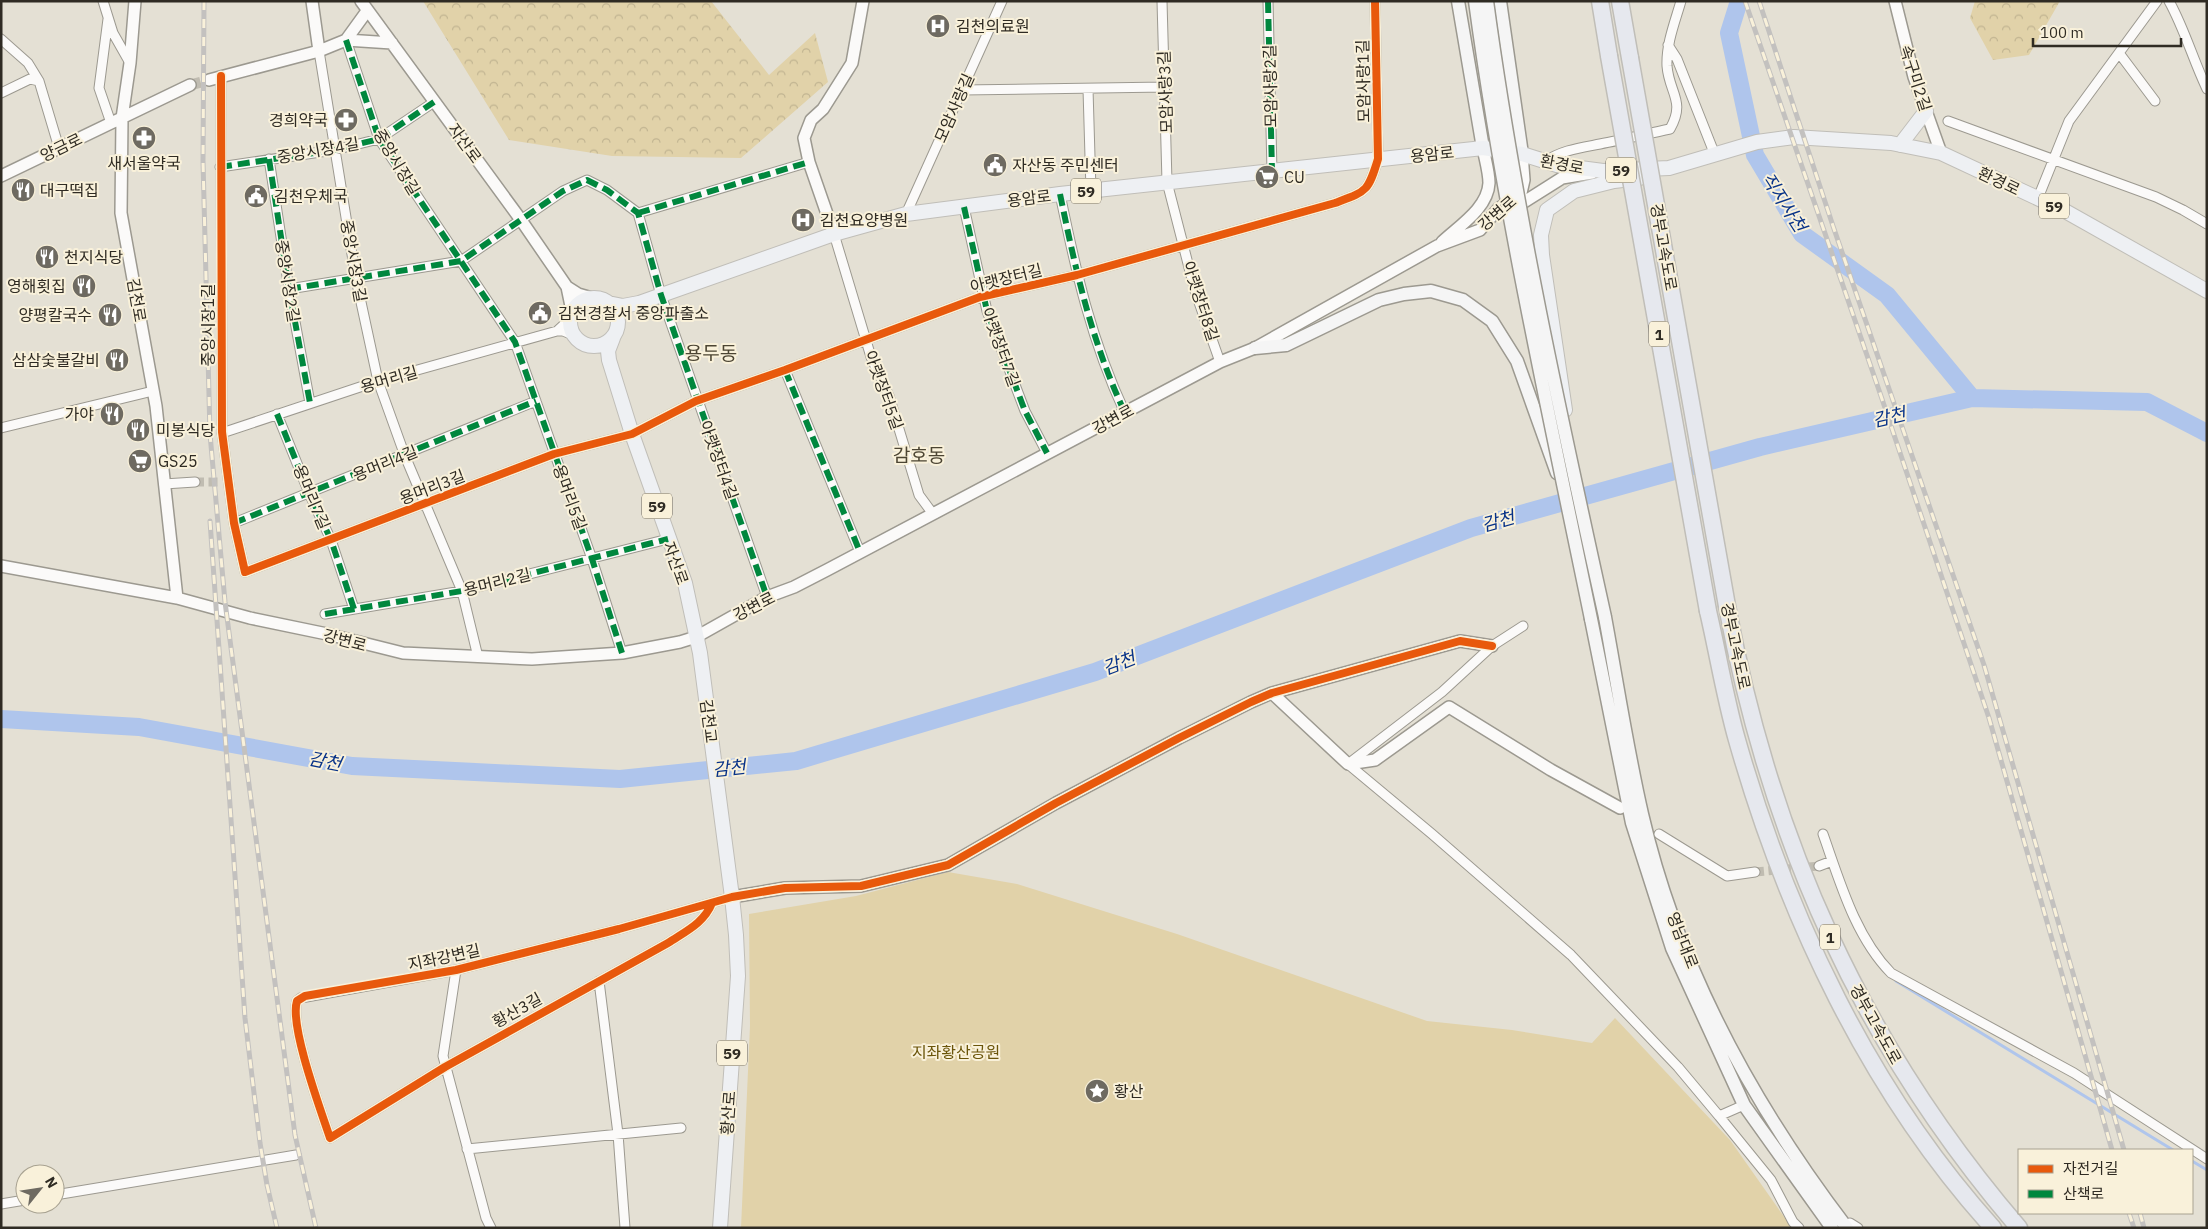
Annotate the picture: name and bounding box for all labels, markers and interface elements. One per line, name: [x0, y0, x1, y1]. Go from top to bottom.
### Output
hospital icon: 김천의료원: [925, 13, 951, 39]
scale bar: [2033, 15, 2180, 47]
place label: 김천의료원: [956, 16, 1030, 36]
text: 100 m: [2040, 23, 2084, 42]
street label: 모암사랑1길: [1352, 39, 1374, 123]
street label: 속구미2길: [1896, 42, 1936, 114]
street label: 모암사랑2길: [1259, 44, 1281, 128]
street label: 모암사랑3길: [1154, 50, 1176, 134]
street label: 모암사랑길: [930, 70, 978, 146]
pharmacy icon: 경희약국: [333, 107, 359, 133]
place label: 경희약국: [269, 110, 328, 130]
street label: 자산로: [444, 119, 486, 167]
pharmacy icon: 새서울약국: [131, 125, 157, 151]
street label: 중앙시장길: [369, 125, 425, 199]
street label: 양금로: [37, 128, 85, 166]
street label: 중앙시장4길: [275, 133, 361, 167]
street label: 용암로: [1409, 142, 1455, 166]
street label: 환경로: [1538, 150, 1586, 178]
public building icon: 자산동 주민센터: [982, 152, 1008, 178]
place label: 새서울약국: [107, 153, 181, 173]
place label: 자산동 주민센터: [1012, 155, 1119, 175]
road number: 59: [1606, 158, 1636, 182]
street label: 환경로: [1975, 163, 2023, 200]
supermarket icon: CU: [1254, 164, 1280, 190]
place label: CU: [1284, 167, 1305, 187]
water label: 직지사천: [1756, 168, 1813, 238]
restaurant icon: 대구떡집: [10, 177, 36, 203]
road number: 59: [1071, 178, 1101, 204]
place label: 대구떡집: [40, 180, 99, 200]
public building icon: 김천우체국: [243, 183, 269, 209]
street label: 용암로: [1006, 185, 1052, 211]
place label: 김천우체국: [274, 186, 348, 206]
street label: 강변로: [1474, 191, 1520, 235]
road number: 59: [2039, 194, 2069, 218]
street label: 경부고속도로: [1646, 202, 1682, 292]
hospital icon: 김천요양병원: [790, 207, 816, 233]
place label: 김천요양병원: [820, 210, 908, 230]
street label: 중앙시장3길: [337, 218, 371, 304]
street label: 중앙시장2길: [272, 238, 304, 324]
restaurant icon: 천지식당: [34, 244, 60, 270]
place label: 천지식당: [64, 247, 123, 267]
street label: 아랫장터8길: [1179, 258, 1223, 344]
street label: 아랫장터길: [968, 259, 1044, 297]
restaurant icon: 영해횟집: [71, 273, 97, 299]
place label: 영해횟집: [7, 276, 66, 296]
street label: 김천로: [123, 277, 151, 324]
street label: 중앙시장1길: [198, 283, 218, 367]
public building icon: 김천경찰서 중앙파출소: [527, 300, 553, 326]
restaurant icon: 양평칼국수: [97, 302, 123, 328]
place label: 김천경찰서 중앙파출소: [558, 303, 709, 323]
street label: 아랫장터7길: [977, 304, 1025, 390]
place label: 양평칼국수: [18, 305, 92, 325]
road number: 1: [1649, 322, 1669, 346]
district label: 용두동: [685, 341, 737, 365]
restaurant icon: 삼삼숯불갈비: [104, 347, 130, 373]
street label: 아랫장터5길: [860, 347, 908, 433]
place label: 삼삼숯불갈비: [12, 350, 100, 370]
street label: 용머리길: [358, 361, 420, 397]
street label: 강변로: [1089, 400, 1137, 438]
restaurant icon: 가야: [99, 401, 125, 427]
water label: 감천: [1870, 402, 1910, 432]
place label: 가야: [65, 404, 94, 424]
restaurant icon: 미봉식당: [125, 417, 151, 443]
street label: 아랫장터4길: [695, 417, 743, 503]
place label: 미봉식당: [156, 420, 215, 440]
street label: 용머리4길: [350, 441, 420, 485]
district label: 감호동: [893, 443, 945, 467]
supermarket icon: GS25: [127, 448, 153, 474]
place label: GS25: [158, 451, 198, 471]
street label: 용머리5길: [549, 461, 591, 533]
street label: 용머리7길: [289, 462, 335, 532]
street label: 용머리3길: [396, 465, 468, 509]
road number: 59: [642, 494, 672, 518]
water label: 감천: [1479, 505, 1519, 537]
street label: 자산로: [659, 539, 693, 587]
street label: 용머리2길: [461, 564, 533, 600]
street label: 강변로: [730, 587, 778, 625]
street label: 경부고속도로: [1717, 601, 1755, 692]
street label: 강변로: [321, 625, 369, 655]
water label: 감천: [1099, 645, 1141, 680]
street label: 김천교: [696, 698, 722, 744]
water label: 감천: [307, 747, 346, 776]
water label: 감천: [711, 755, 749, 781]
street label: 영남대로: [1663, 909, 1703, 971]
road number: 1: [1820, 924, 1840, 950]
street label: 지좌강변길: [406, 940, 482, 974]
street label: 경부고속도로: [1846, 981, 1906, 1068]
street label: 황산3길: [489, 988, 545, 1032]
road number: 59: [717, 1040, 747, 1066]
park label: 지좌황산공원: [912, 1042, 1000, 1062]
place icon: 황산: [1084, 1078, 1110, 1104]
place label: 황산: [1114, 1081, 1144, 1101]
street label: 황산로: [716, 1090, 740, 1136]
legend: [2018, 1149, 2193, 1214]
text: 자전거길: [2063, 1159, 2118, 1178]
north arrow: [15, 1164, 65, 1214]
text: N: [41, 1174, 62, 1191]
text: 산책로: [2063, 1184, 2104, 1203]

